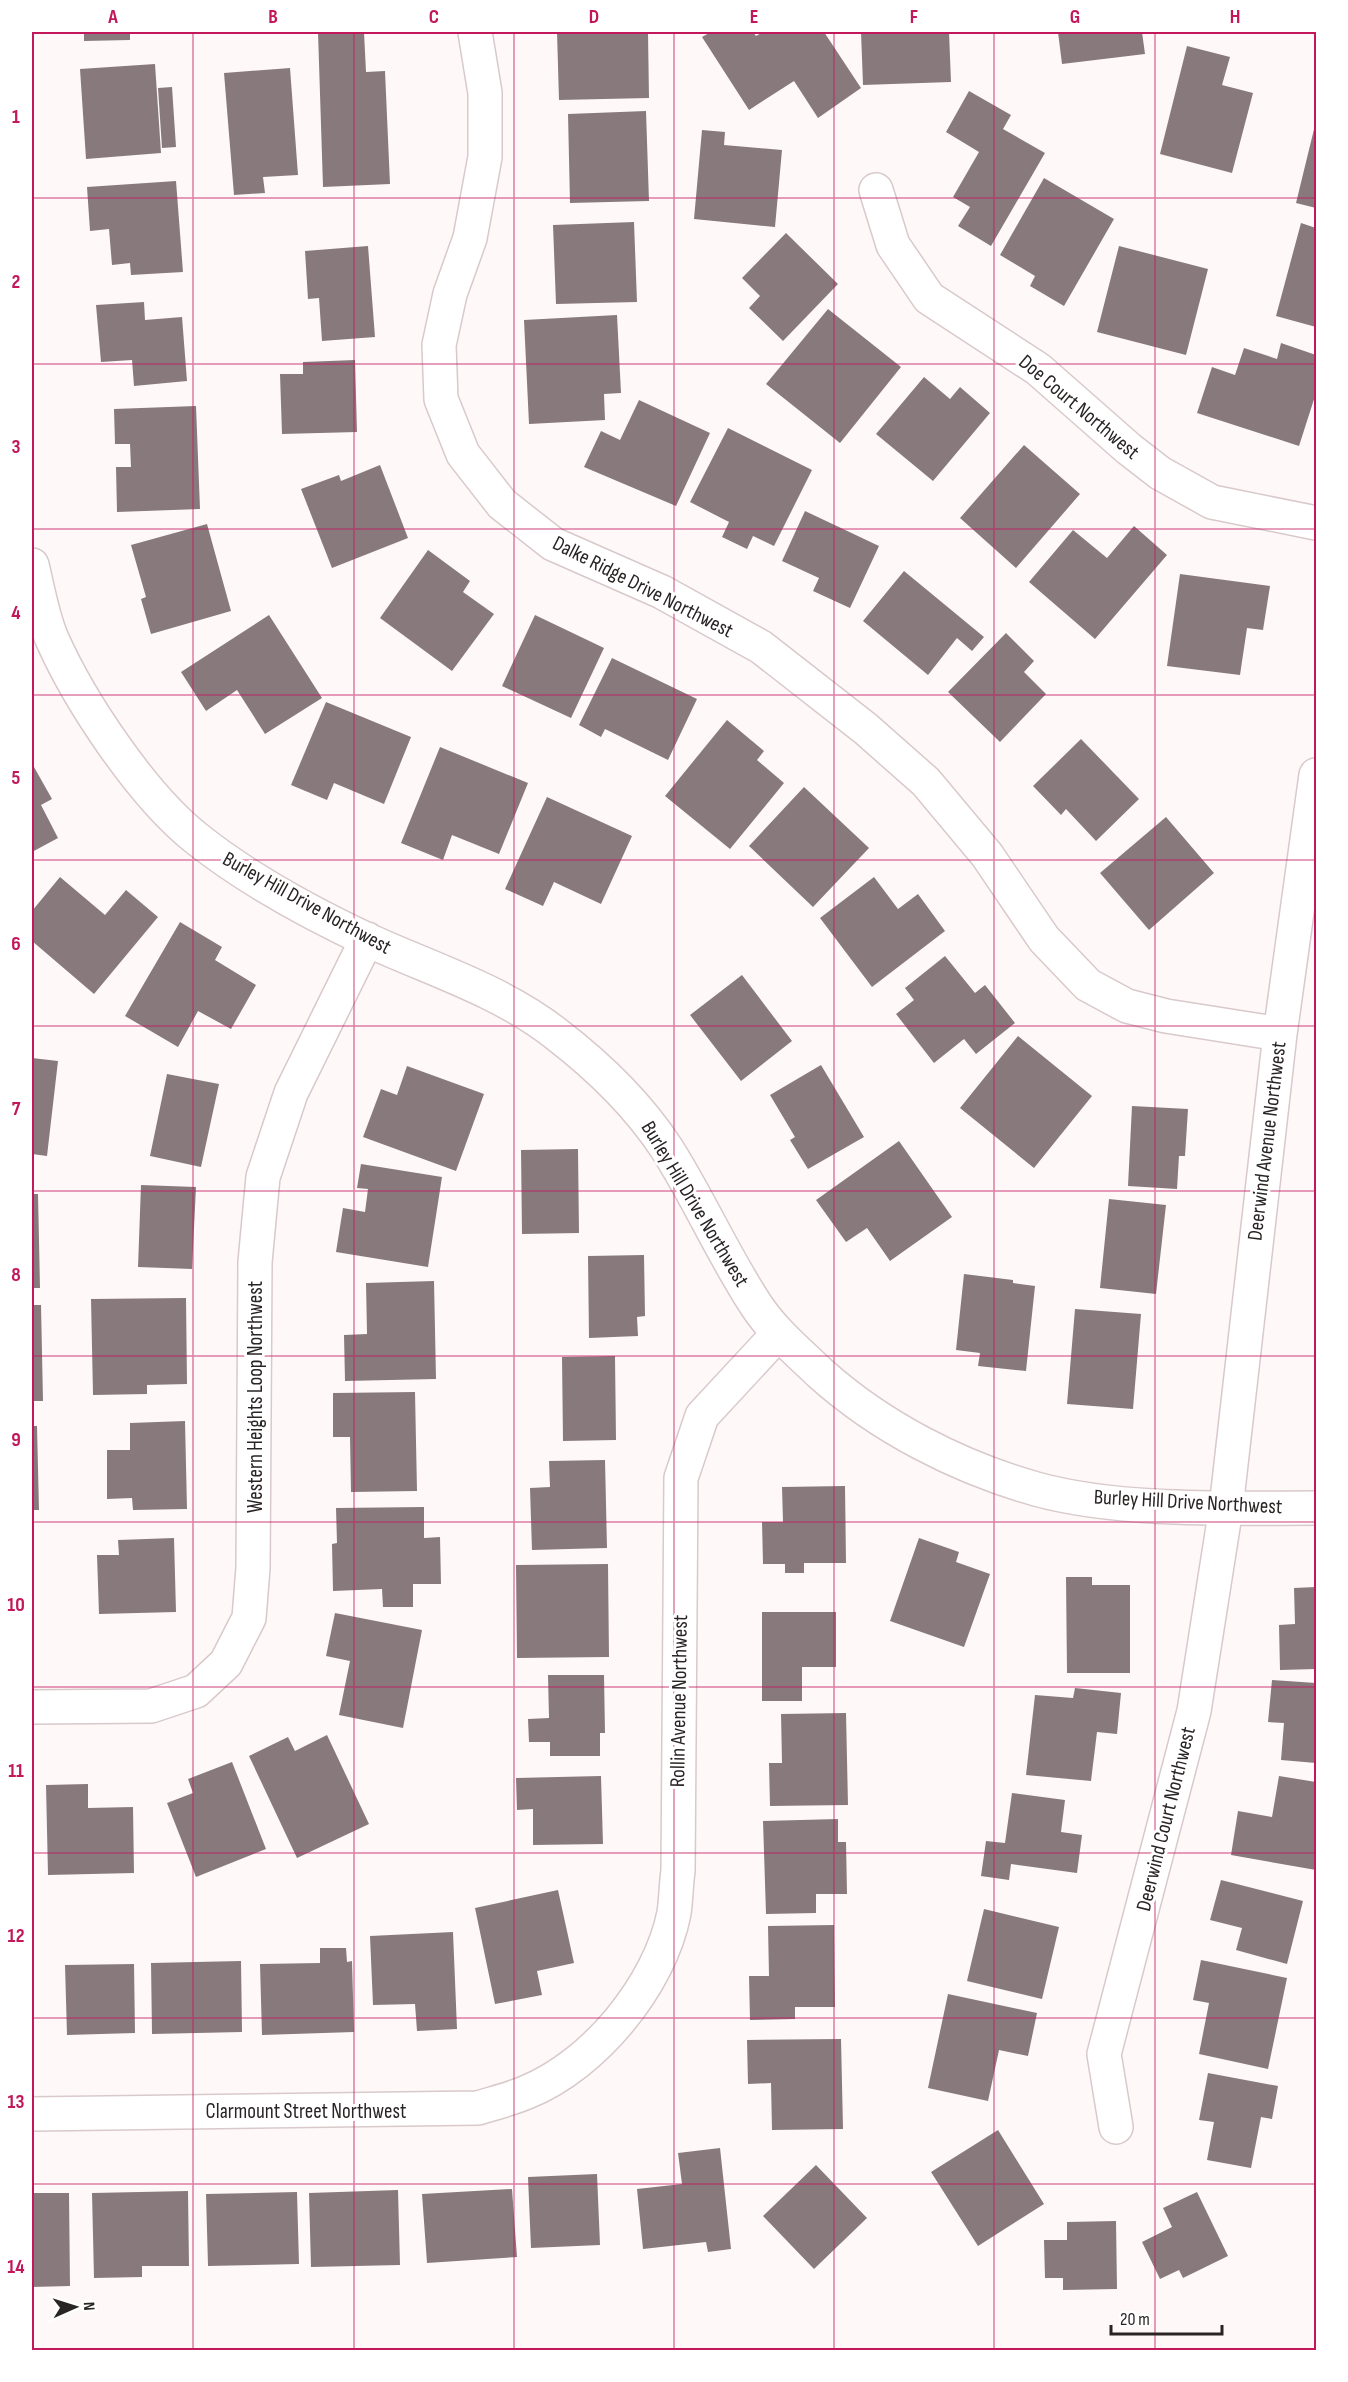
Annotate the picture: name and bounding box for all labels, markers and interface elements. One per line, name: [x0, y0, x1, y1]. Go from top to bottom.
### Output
text: A: [107, 5, 118, 29]
text: B: [268, 5, 278, 29]
text: C: [429, 5, 439, 29]
text: D: [589, 5, 599, 29]
text: E: [750, 5, 758, 29]
text: F: [910, 5, 918, 29]
text: G: [1070, 5, 1080, 29]
text: H: [1230, 5, 1240, 29]
text: 1: [12, 105, 20, 129]
text: 2: [12, 270, 20, 294]
street label: Doe Court Northwest: [1014, 349, 1144, 465]
text: 3: [12, 435, 21, 459]
street label: Dalke Ridge Drive Northwest: [549, 531, 737, 643]
text: 4: [11, 601, 21, 625]
text: 5: [12, 766, 21, 790]
street label: Burley Hill Drive Northwest: [218, 846, 396, 960]
text: 6: [11, 932, 21, 956]
street label: Deerwind Avenue Northwest: [1242, 1040, 1292, 1242]
text: 7: [12, 1097, 21, 1121]
street label: Burley Hill Drive Northwest: [636, 1117, 754, 1291]
text: 8: [11, 1263, 21, 1287]
street label: Western Heights Loop Northwest: [243, 1281, 268, 1513]
text: 9: [11, 1428, 21, 1452]
street label: Burley Hill Drive Northwest: [1093, 1485, 1283, 1519]
text: 10: [7, 1593, 25, 1617]
street label: Rollin Avenue Northwest: [665, 1615, 693, 1787]
street label: Deerwind Court Northwest: [1131, 1724, 1201, 1914]
text: 11: [8, 1759, 24, 1783]
text: 12: [8, 1924, 24, 1948]
text: 13: [8, 2090, 24, 2114]
street label: Clarmount Street Northwest: [206, 2099, 406, 2124]
text: 14: [7, 2255, 25, 2279]
north arrow: [45, 2277, 105, 2337]
scale bar: [1111, 2298, 1222, 2336]
text: N: [79, 2302, 98, 2311]
text: 20 m: [1120, 2309, 1150, 2330]

